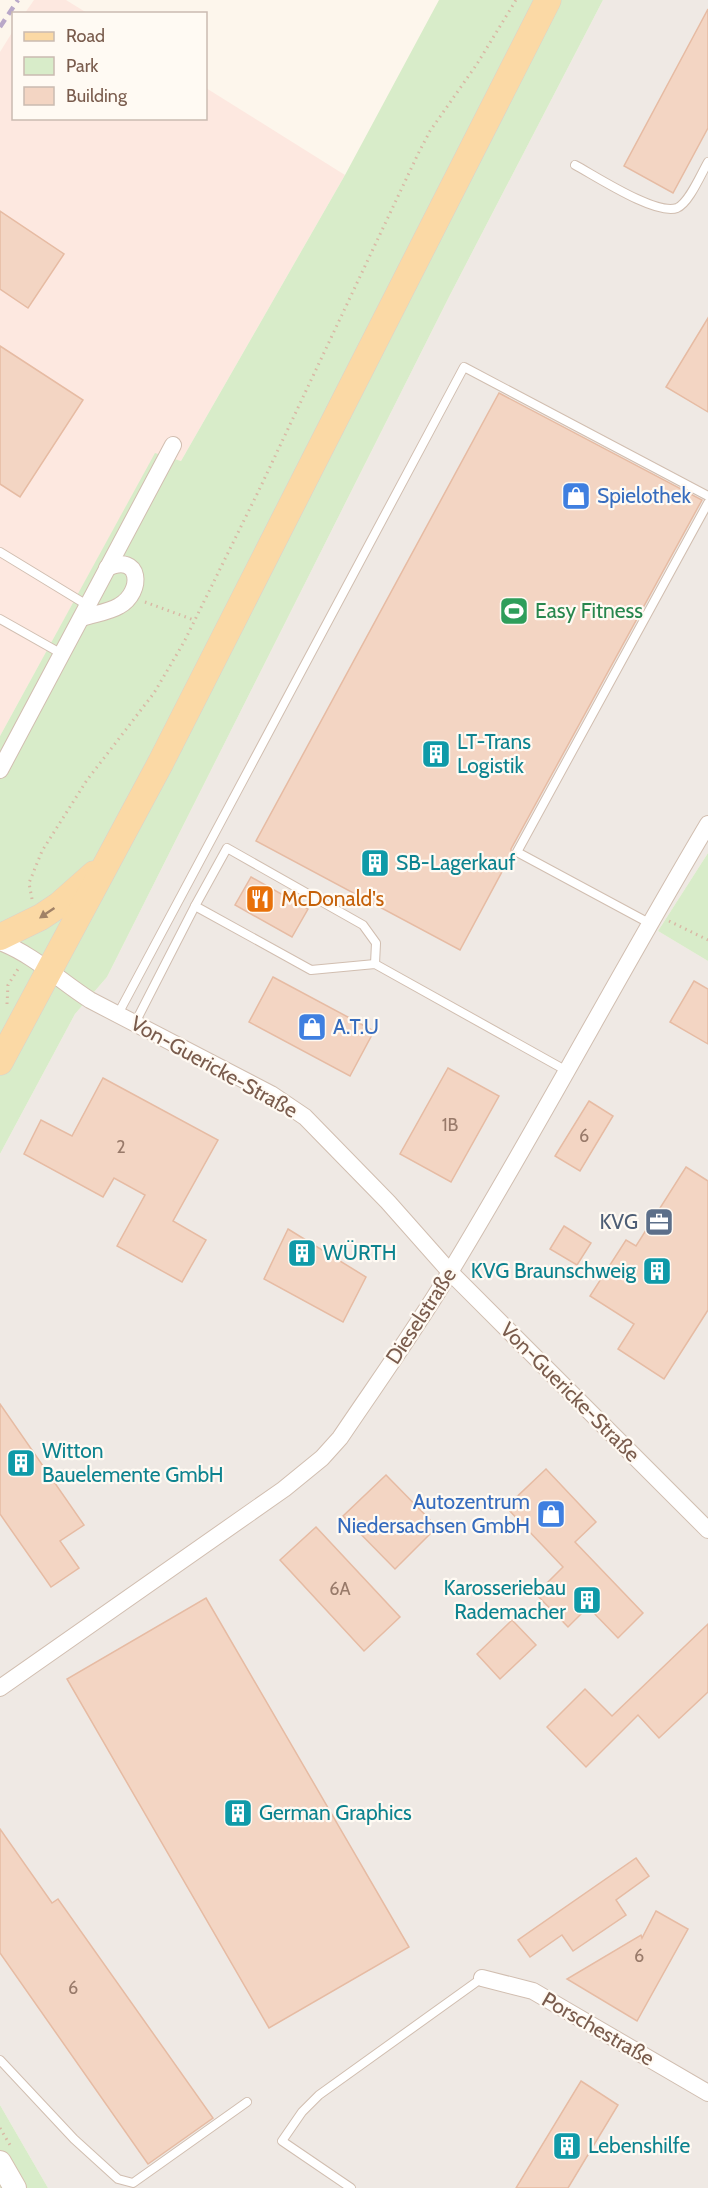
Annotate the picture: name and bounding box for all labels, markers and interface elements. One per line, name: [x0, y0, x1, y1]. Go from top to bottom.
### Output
legend: [12, 12, 207, 120]
text: Road: [66, 25, 105, 47]
text: Park: [66, 55, 99, 77]
text: Building: [66, 85, 128, 107]
shop icon: Spielothek: [560, 480, 592, 512]
place label: Spielothek: [597, 483, 692, 508]
sports icon: Easy Fitness: [498, 595, 530, 627]
place label: Easy Fitness: [535, 598, 643, 623]
place label: LT-Trans Logistik: [457, 729, 531, 778]
building icon: LT-Trans Logistik: [420, 738, 452, 770]
building icon: SB-Lagerkauf: [359, 847, 391, 879]
place label: SB-Lagerkauf: [396, 850, 516, 875]
restaurant icon: McDonald's: [244, 883, 276, 915]
place label: McDonald's: [281, 886, 385, 911]
one-way arrow: [39, 907, 55, 918]
street label: Von-Guericke-Straße: [127, 1010, 302, 1123]
shop icon: A.T.U: [296, 1011, 328, 1043]
place label: A.T.U: [333, 1014, 379, 1039]
house number: 1B: [442, 1114, 459, 1136]
house number: 6: [579, 1125, 589, 1147]
house number: 2: [116, 1136, 126, 1158]
office icon: KVG: [643, 1206, 675, 1238]
place label: KVG: [599, 1209, 638, 1234]
building icon: WÜRTH: [286, 1237, 318, 1269]
place label: WÜRTH: [323, 1240, 396, 1265]
building icon: KVG Braunschweig: [641, 1255, 673, 1287]
place label: KVG Braunschweig: [471, 1258, 637, 1283]
street label: Dieselstraße: [380, 1263, 461, 1369]
street label: Von-Guericke-Straße: [495, 1317, 645, 1467]
place label: Witton Bauelemente GmbH: [42, 1438, 224, 1487]
building icon: Witton Bauelemente GmbH: [5, 1447, 37, 1479]
place label: Autozentrum Niedersachsen GmbH: [337, 1489, 530, 1538]
shop icon: Autozentrum Niedersachsen GmbH: [535, 1498, 567, 1530]
place label: Karosseriebau Rademacher: [443, 1575, 566, 1624]
house number: 6A: [329, 1578, 351, 1600]
building icon: Karosseriebau Rademacher: [571, 1584, 603, 1616]
building icon: German Graphics: [222, 1797, 254, 1829]
place label: German Graphics: [259, 1800, 412, 1825]
house number: 6: [634, 1945, 644, 1967]
house number: 6: [68, 1977, 78, 1999]
street label: Porschestraße: [538, 1986, 659, 2071]
building icon: Lebenshilfe: [551, 2130, 583, 2162]
place label: Lebenshilfe: [588, 2133, 690, 2158]

